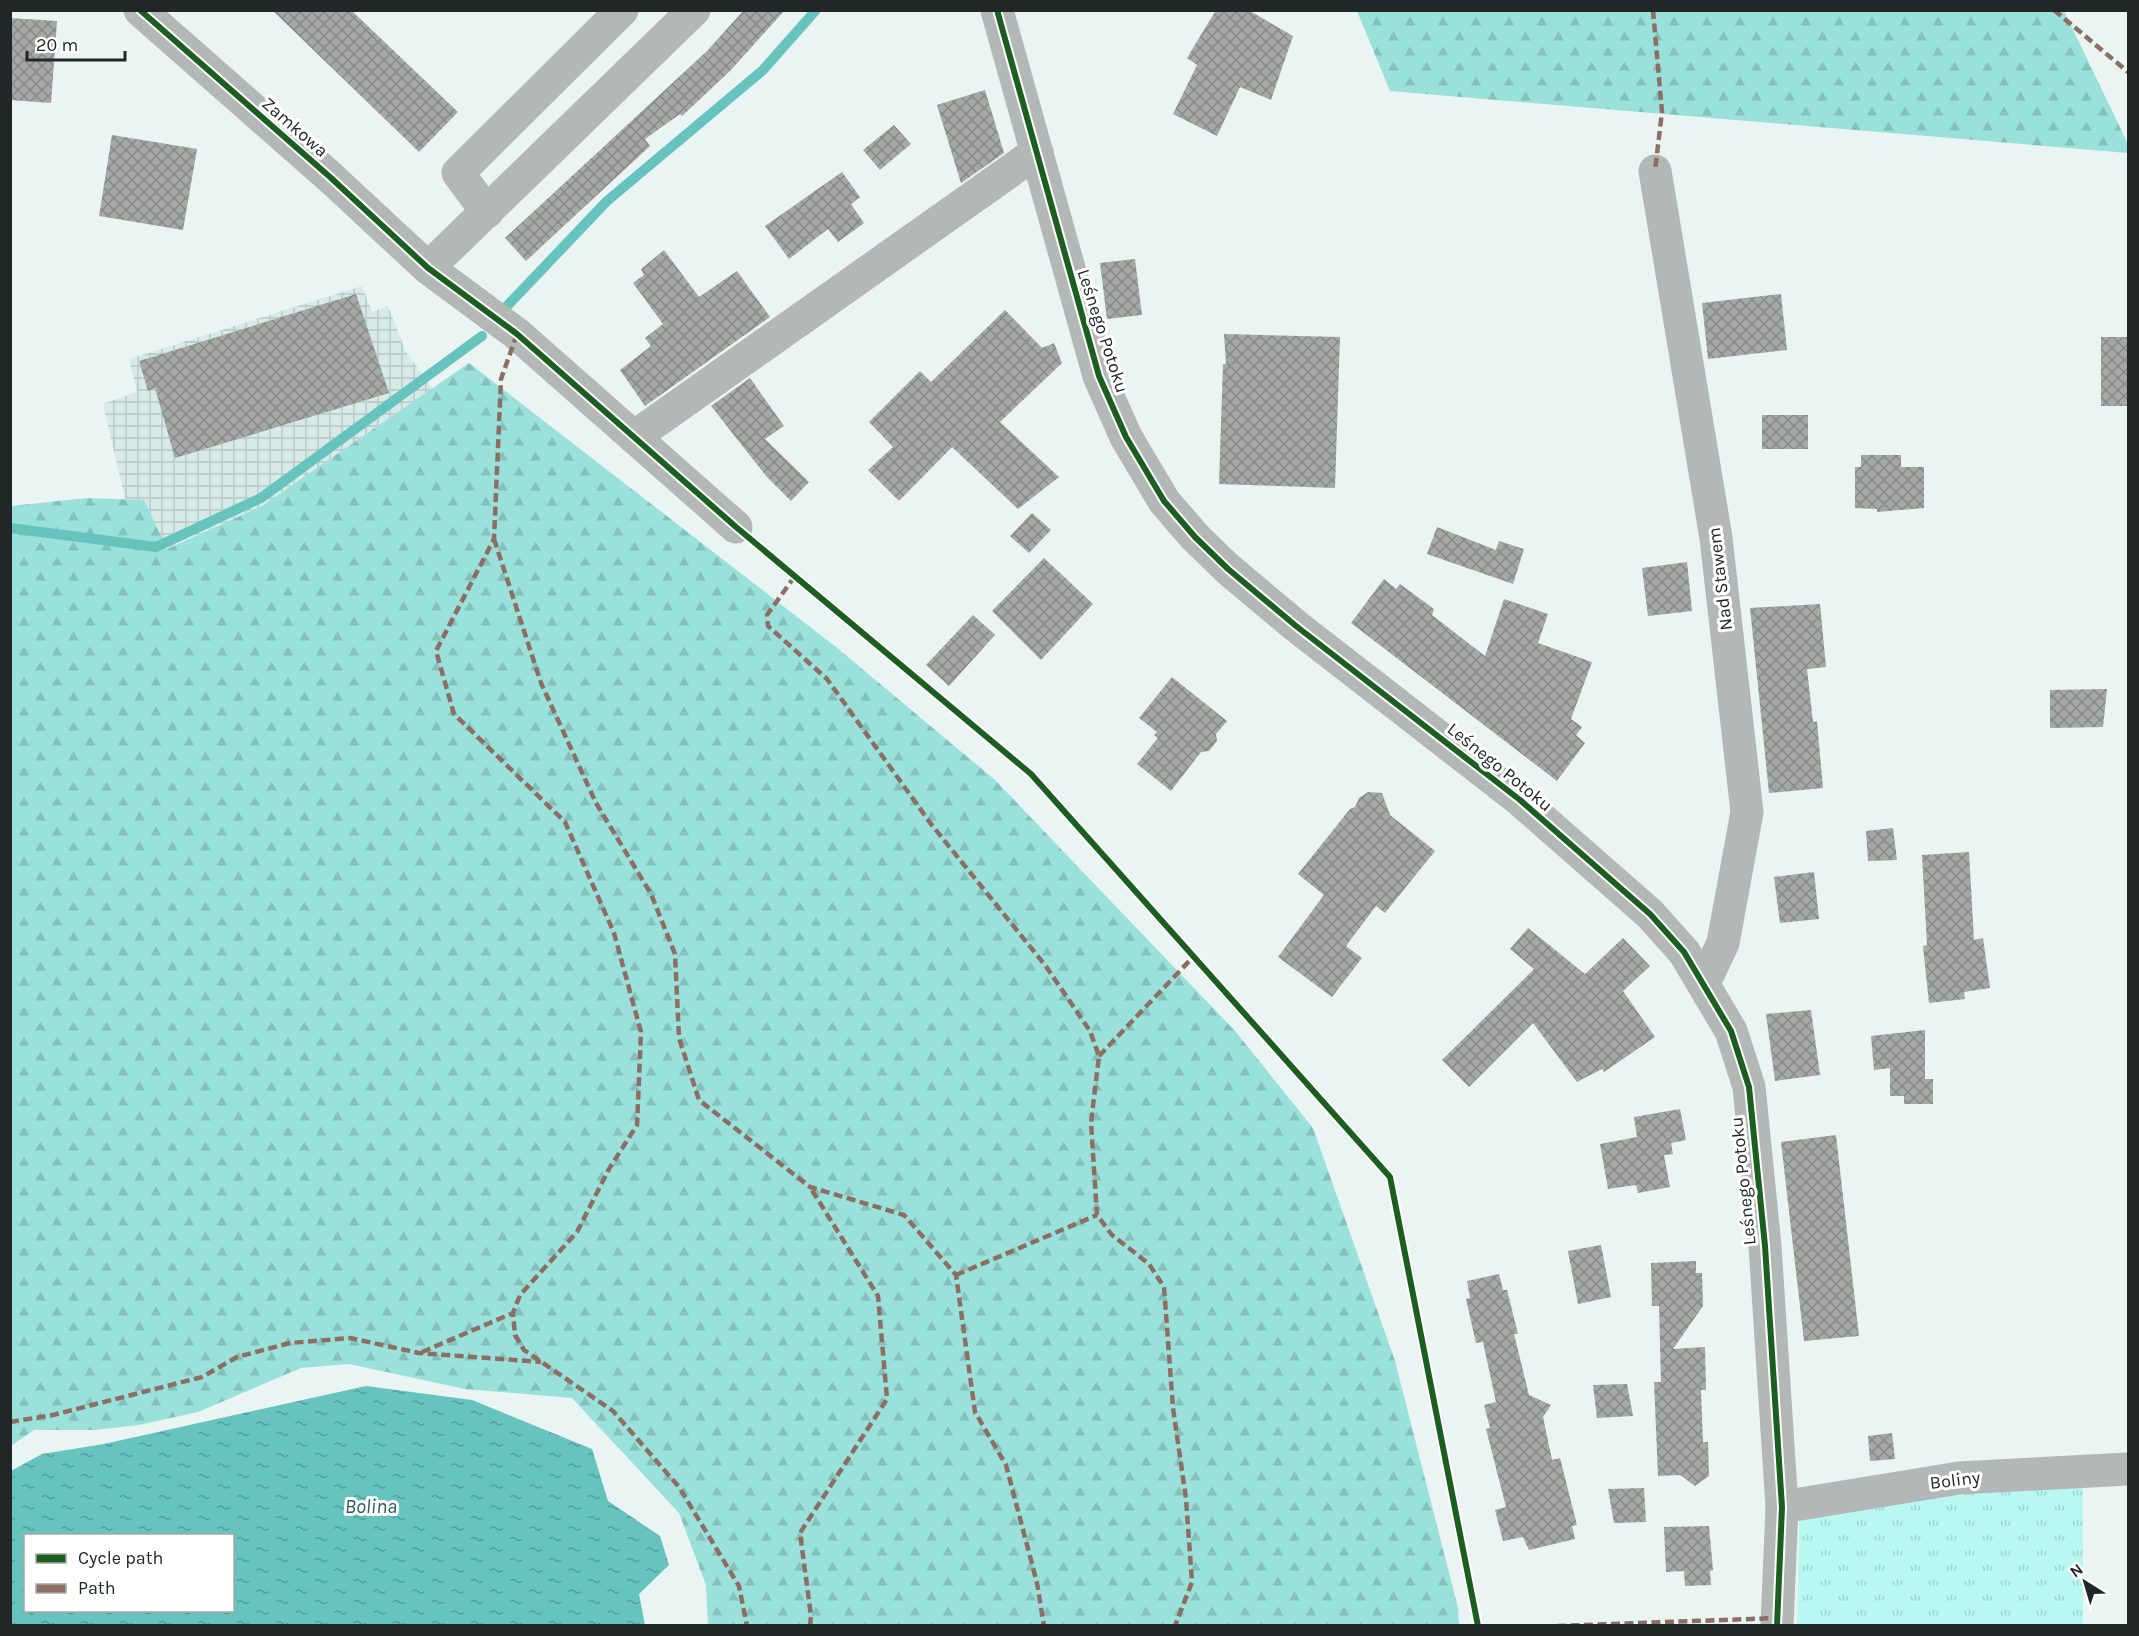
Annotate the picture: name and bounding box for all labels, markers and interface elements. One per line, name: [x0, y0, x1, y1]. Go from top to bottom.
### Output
scale bar: [27, 24, 124, 62]
text: 20 m: [36, 34, 78, 56]
street label: Zamkowa: [257, 92, 333, 162]
street label: Leśnego Potoku: [1073, 266, 1133, 396]
street label: Nad Stawem: [1703, 526, 1737, 632]
street label: Leśnego Potoku: [1443, 718, 1557, 816]
street label: Leśnego Potoku: [1725, 1116, 1761, 1246]
street label: Boliny: [1929, 1466, 1982, 1494]
water label: Bolina: [345, 1495, 397, 1518]
legend: [24, 1534, 234, 1612]
text: Cycle path: [78, 1547, 163, 1569]
north arrow: [2055, 1552, 2115, 1612]
text: N: [2066, 1559, 2087, 1581]
text: Path: [78, 1577, 116, 1599]

